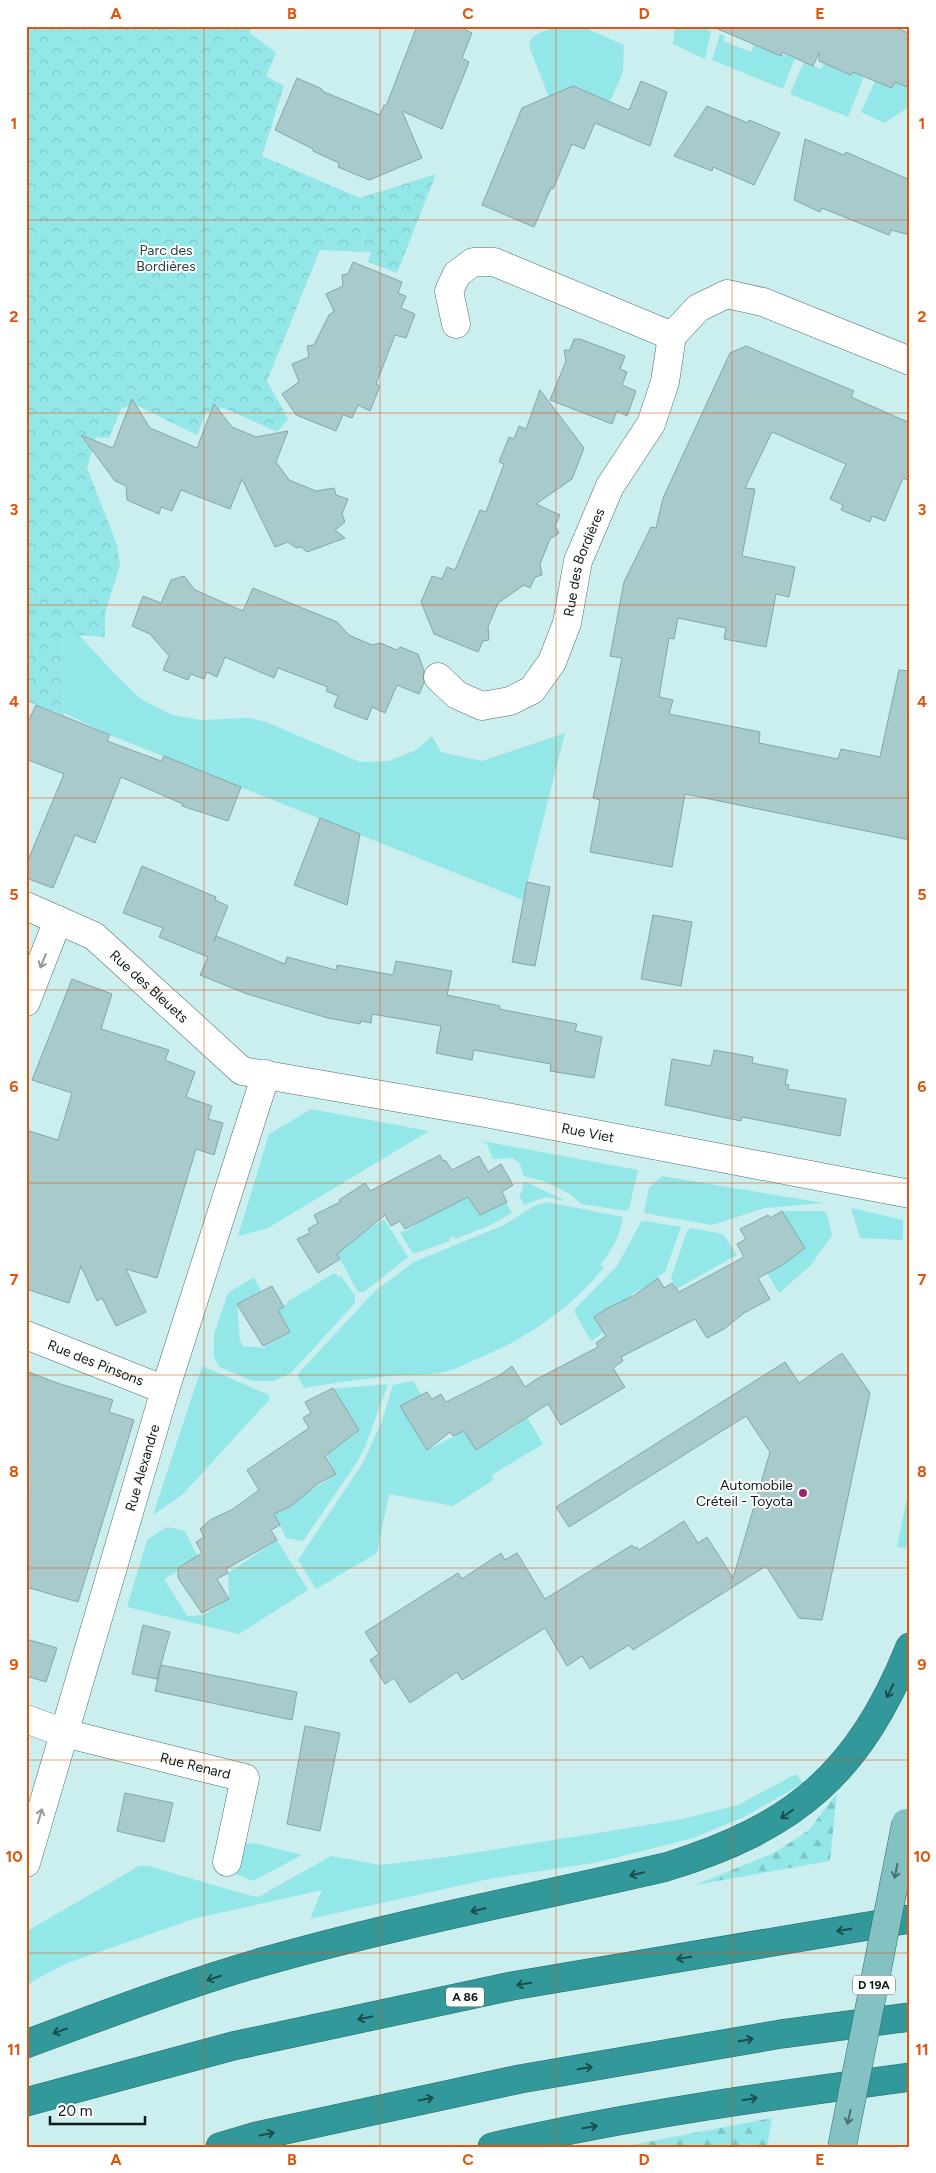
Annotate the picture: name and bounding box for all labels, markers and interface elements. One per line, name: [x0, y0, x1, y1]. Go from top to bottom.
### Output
text: A: [110, 4, 122, 23]
text: B: [287, 4, 297, 23]
text: C: [462, 4, 474, 23]
text: D: [638, 4, 650, 23]
text: E: [815, 4, 825, 23]
text: 1: [11, 114, 17, 133]
text: 1: [919, 114, 925, 133]
park label: Parc des Bordières: [136, 242, 196, 275]
text: 2: [9, 307, 19, 326]
text: 2: [917, 307, 927, 326]
text: 3: [10, 500, 19, 519]
text: 3: [918, 500, 927, 519]
street label: Rue des Bordières: [560, 505, 608, 618]
text: 4: [9, 692, 19, 711]
text: 4: [917, 692, 927, 711]
text: 5: [9, 885, 19, 904]
text: 5: [917, 885, 927, 904]
street label: Rue des Bleuets: [106, 946, 192, 1026]
one-way arrow: [37, 953, 47, 968]
text: 6: [9, 1077, 19, 1096]
text: 6: [917, 1077, 927, 1096]
street label: Rue Viet: [560, 1119, 616, 1146]
text: 7: [10, 1270, 19, 1289]
text: 7: [918, 1270, 927, 1289]
street label: Rue des Pinsons: [45, 1336, 146, 1389]
street label: Rue Alexandre: [121, 1422, 163, 1513]
text: 8: [9, 1462, 19, 1481]
text: 8: [917, 1462, 927, 1481]
place label: Automobile Créteil - Toyota: [696, 1477, 793, 1510]
marker: Automobile Créteil - Toyota: [797, 1487, 809, 1499]
text: 9: [9, 1655, 19, 1674]
text: 9: [917, 1655, 927, 1674]
one-way arrow: [885, 1683, 894, 1698]
street label: Rue Renard: [158, 1749, 233, 1783]
one-way arrow: [35, 1808, 45, 1824]
one-way arrow: [780, 1809, 794, 1819]
text: 10: [5, 1847, 23, 1866]
text: 10: [913, 1847, 931, 1866]
one-way arrow: [891, 1863, 901, 1879]
one-way arrow: [629, 1870, 645, 1879]
one-way arrow: [471, 1906, 487, 1915]
one-way arrow: [837, 1926, 853, 1936]
one-way arrow: [677, 1953, 693, 1963]
one-way arrow: [206, 1974, 222, 1983]
road number: D 19A: [853, 1976, 895, 1994]
one-way arrow: [516, 1980, 532, 1990]
road number: A 86: [446, 1988, 484, 2006]
one-way arrow: [357, 2014, 373, 2023]
one-way arrow: [53, 2027, 68, 2036]
one-way arrow: [737, 2035, 753, 2045]
text: 11: [7, 2040, 21, 2059]
text: 11: [915, 2040, 929, 2059]
one-way arrow: [577, 2062, 593, 2072]
scale bar: [50, 2093, 145, 2125]
one-way arrow: [418, 2094, 434, 2104]
one-way arrow: [742, 2094, 758, 2104]
text: 20 m: [58, 2102, 92, 2120]
one-way arrow: [844, 2108, 853, 2124]
one-way arrow: [582, 2121, 598, 2131]
one-way arrow: [259, 2129, 275, 2138]
text: A: [110, 2150, 122, 2169]
text: B: [287, 2150, 297, 2169]
text: C: [462, 2150, 474, 2169]
text: D: [638, 2150, 650, 2169]
text: E: [815, 2150, 825, 2169]

